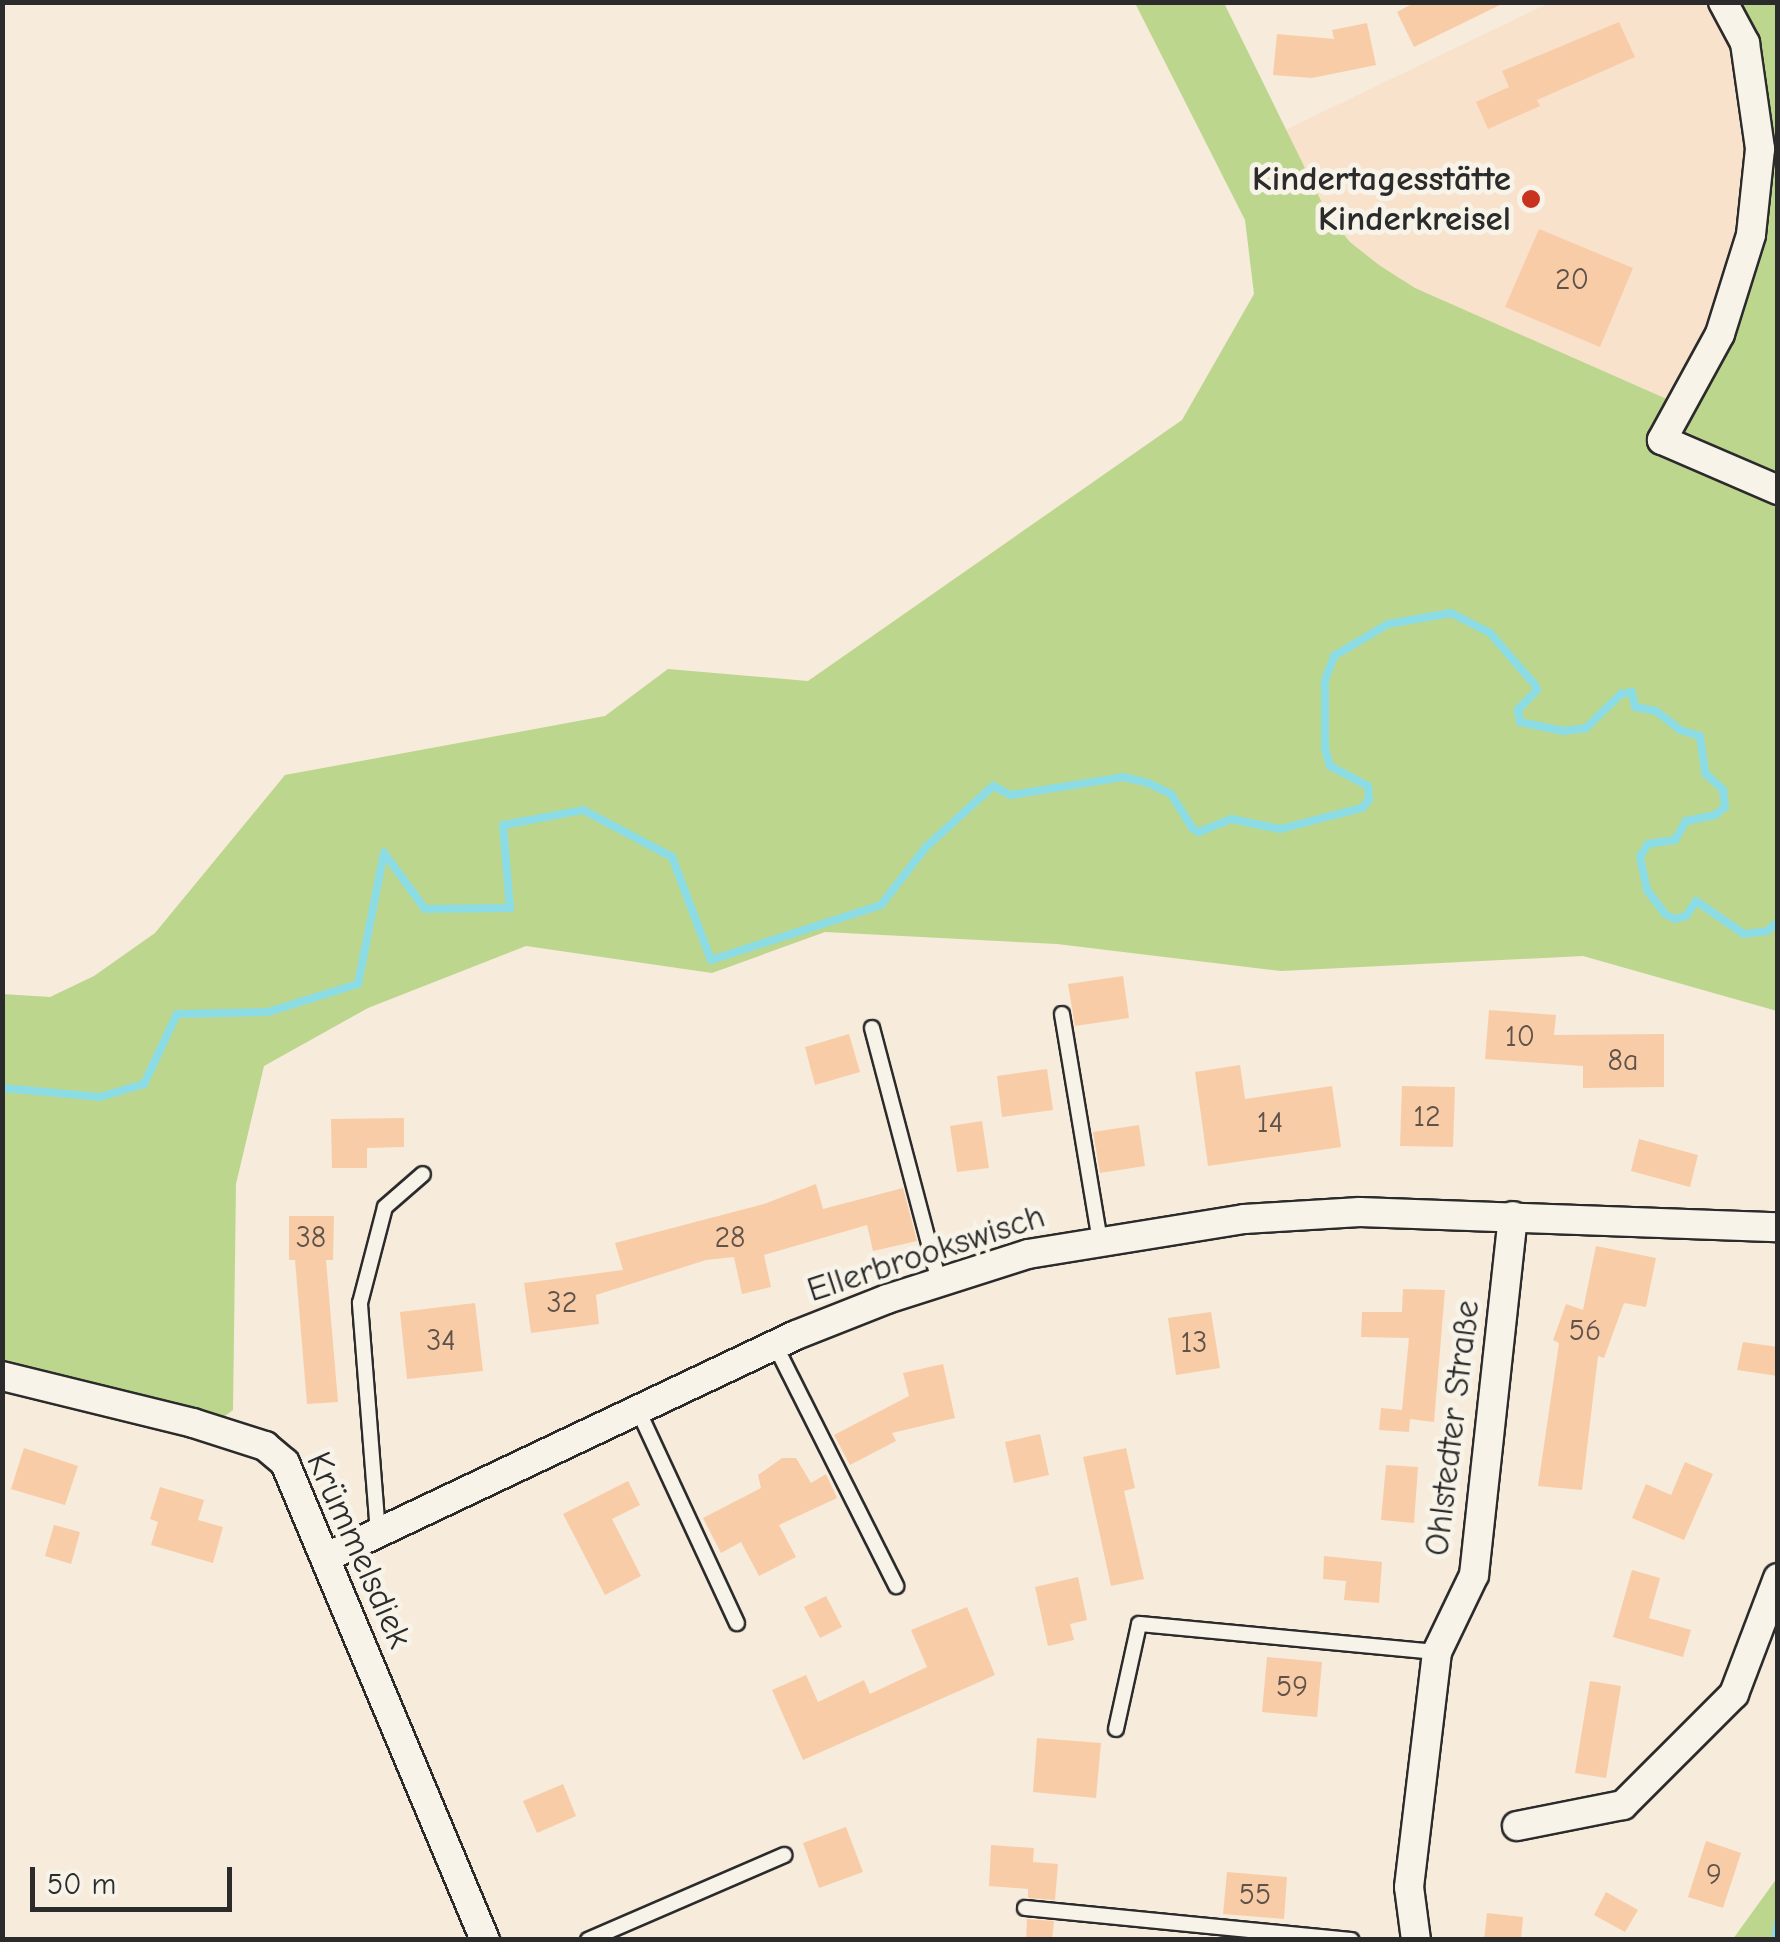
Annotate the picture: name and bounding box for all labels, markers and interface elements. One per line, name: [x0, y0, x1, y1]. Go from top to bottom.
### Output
place label: Kindertagesstätte Kinderkreisel: [1252, 158, 1511, 240]
marker: Kindertagesstätte Kinderkreisel: [1520, 188, 1542, 210]
house number: 20: [1555, 262, 1589, 298]
house number: 10: [1505, 1019, 1535, 1055]
house number: 8a: [1608, 1043, 1638, 1079]
house number: 12: [1413, 1099, 1441, 1135]
house number: 14: [1257, 1105, 1283, 1141]
street label: Ellerbrookswisch: [802, 1195, 1050, 1311]
house number: 38: [296, 1220, 326, 1256]
house number: 28: [714, 1220, 746, 1256]
house number: 32: [547, 1285, 577, 1321]
street label: Ohlstedter Straße: [1415, 1298, 1489, 1558]
house number: 56: [1569, 1313, 1601, 1349]
house number: 34: [426, 1323, 456, 1359]
house number: 13: [1180, 1325, 1208, 1361]
street label: Krümmelsdiek: [297, 1446, 421, 1654]
house number: 59: [1276, 1669, 1308, 1705]
scale bar: [35, 1847, 238, 1909]
house number: 9: [1706, 1857, 1722, 1893]
text: 50 m: [47, 1867, 116, 1902]
house number: 55: [1239, 1877, 1271, 1913]

